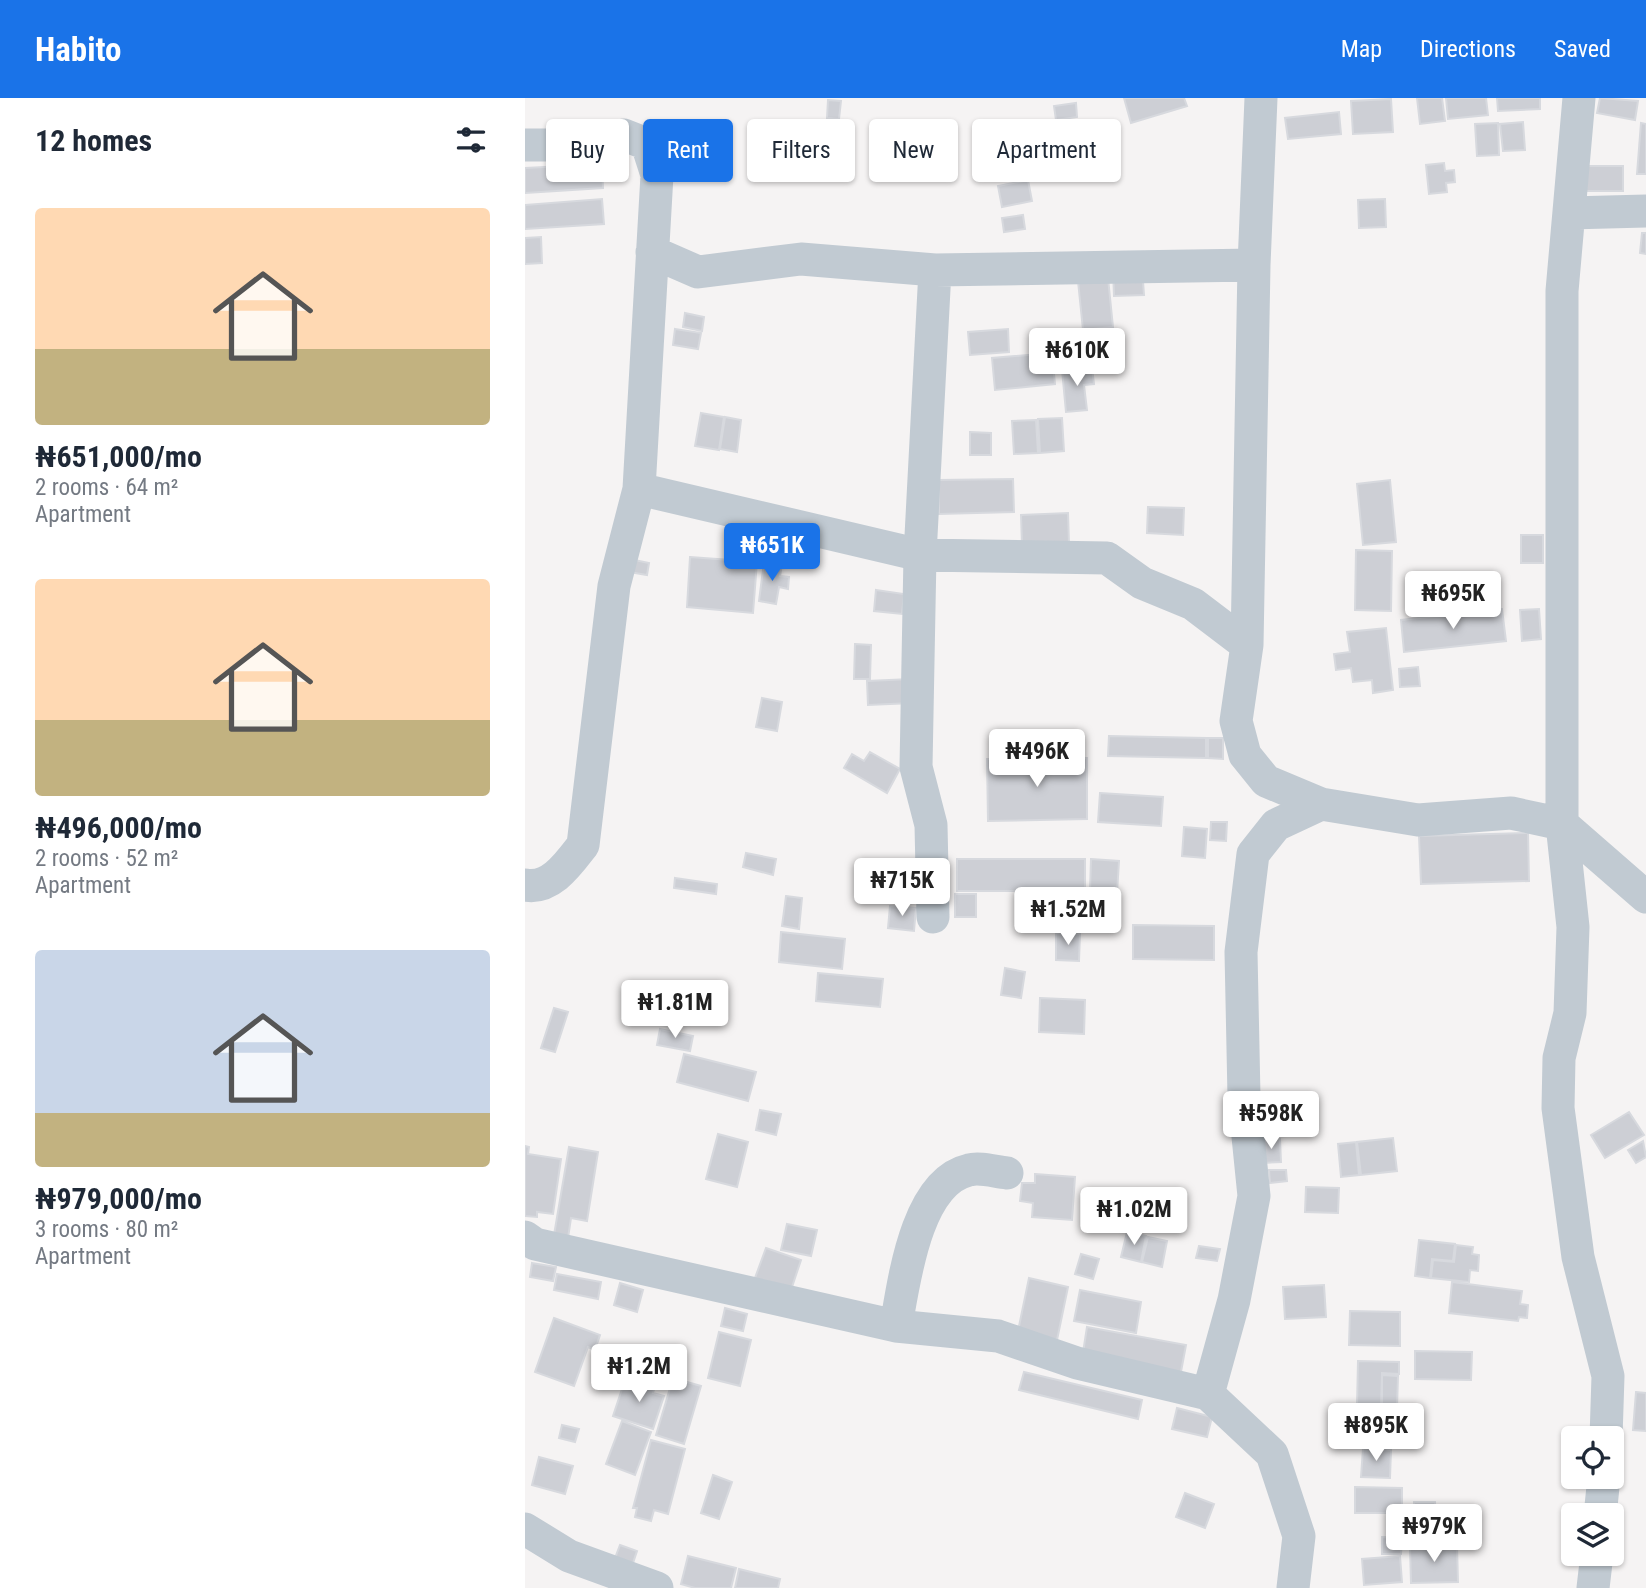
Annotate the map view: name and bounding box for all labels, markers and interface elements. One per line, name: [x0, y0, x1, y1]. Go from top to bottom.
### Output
text: Habito: [35, 30, 122, 69]
text: Map: [1341, 35, 1382, 63]
text: Directions: [1420, 35, 1516, 63]
text: Saved: [1554, 35, 1611, 63]
chip: Buy: [546, 119, 629, 182]
chip: Rent: [643, 119, 733, 182]
chip: Filters: [747, 119, 855, 182]
chip: New: [869, 119, 958, 182]
chip: Apartment: [972, 119, 1121, 182]
icon: filters: [452, 121, 490, 159]
text: 12 homes: [35, 123, 152, 158]
icon: home: [200, 253, 326, 379]
pin: ₦610K: [1028, 328, 1126, 388]
text: ₦610K: [1045, 337, 1109, 364]
text: ₦651,000/mo: [35, 439, 202, 474]
text: 2 rooms · 64 m²: [35, 474, 178, 501]
text: Apartment: [35, 501, 131, 528]
pin: ₦651K: [723, 524, 821, 583]
text: ₦651K: [740, 532, 804, 559]
pin: ₦695K: [1404, 572, 1502, 631]
text: ₦695K: [1421, 580, 1485, 607]
icon: home: [200, 624, 326, 750]
pin: ₦496K: [988, 730, 1086, 789]
text: ₦496K: [1005, 738, 1069, 765]
text: ₦496,000/mo: [35, 810, 202, 845]
text: 2 rooms · 52 m²: [35, 845, 178, 872]
pin: ₦715K: [853, 858, 951, 918]
text: ₦715K: [870, 867, 934, 894]
text: Apartment: [35, 872, 131, 899]
pin: ₦1.52M: [1011, 888, 1125, 947]
text: ₦1.52M: [1030, 896, 1106, 923]
pin: ₦1.81M: [618, 981, 732, 1040]
text: ₦1.81M: [637, 989, 713, 1016]
icon: home: [200, 995, 326, 1121]
pin: ₦598K: [1222, 1091, 1320, 1151]
text: ₦598K: [1239, 1100, 1303, 1127]
text: ₦979,000/mo: [35, 1181, 202, 1216]
pin: ₦1.02M: [1077, 1188, 1191, 1247]
text: ₦1.02M: [1096, 1196, 1172, 1223]
text: 3 rooms · 80 m²: [35, 1216, 178, 1243]
text: Apartment: [35, 1243, 131, 1270]
pin: ₦1.2M: [590, 1344, 688, 1404]
text: ₦1.2M: [607, 1353, 671, 1380]
pin: ₦895K: [1327, 1404, 1425, 1463]
text: ₦895K: [1344, 1412, 1408, 1439]
map controls: [1561, 1426, 1624, 1566]
button: locate: [1561, 1426, 1624, 1489]
button: layers: [1561, 1503, 1624, 1566]
pin: ₦979K: [1385, 1504, 1483, 1564]
text: ₦979K: [1402, 1513, 1466, 1540]

